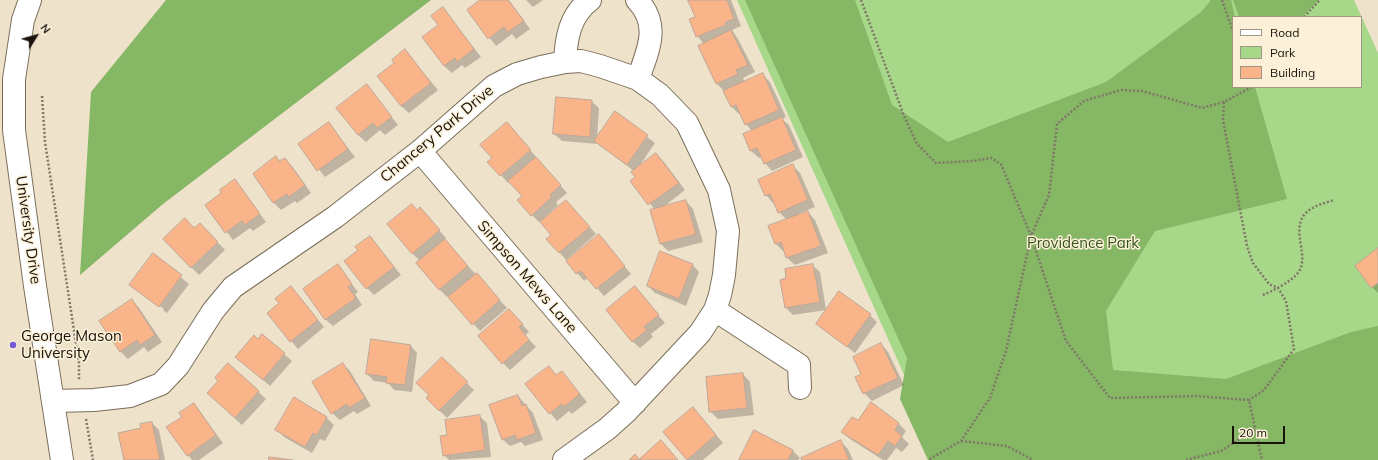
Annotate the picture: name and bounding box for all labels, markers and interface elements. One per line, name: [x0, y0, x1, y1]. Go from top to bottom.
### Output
north arrow: [16, 16, 56, 56]
legend: [1232, 16, 1362, 88]
text: N: [37, 21, 54, 36]
text: Road: [1270, 25, 1299, 40]
text: Park: [1270, 45, 1295, 60]
text: Building: [1270, 65, 1315, 80]
street label: Chancery Park Drive: [377, 82, 497, 186]
street label: University Drive: [11, 175, 45, 285]
street label: Simpson Mews Lane: [473, 217, 581, 337]
park label: Providence Park: [1027, 234, 1139, 252]
place label: George Mason University: [21, 327, 122, 362]
marker: George Mason University: [8, 340, 18, 350]
scale bar: [1234, 418, 1287, 444]
text: 20 m: [1239, 425, 1267, 440]

